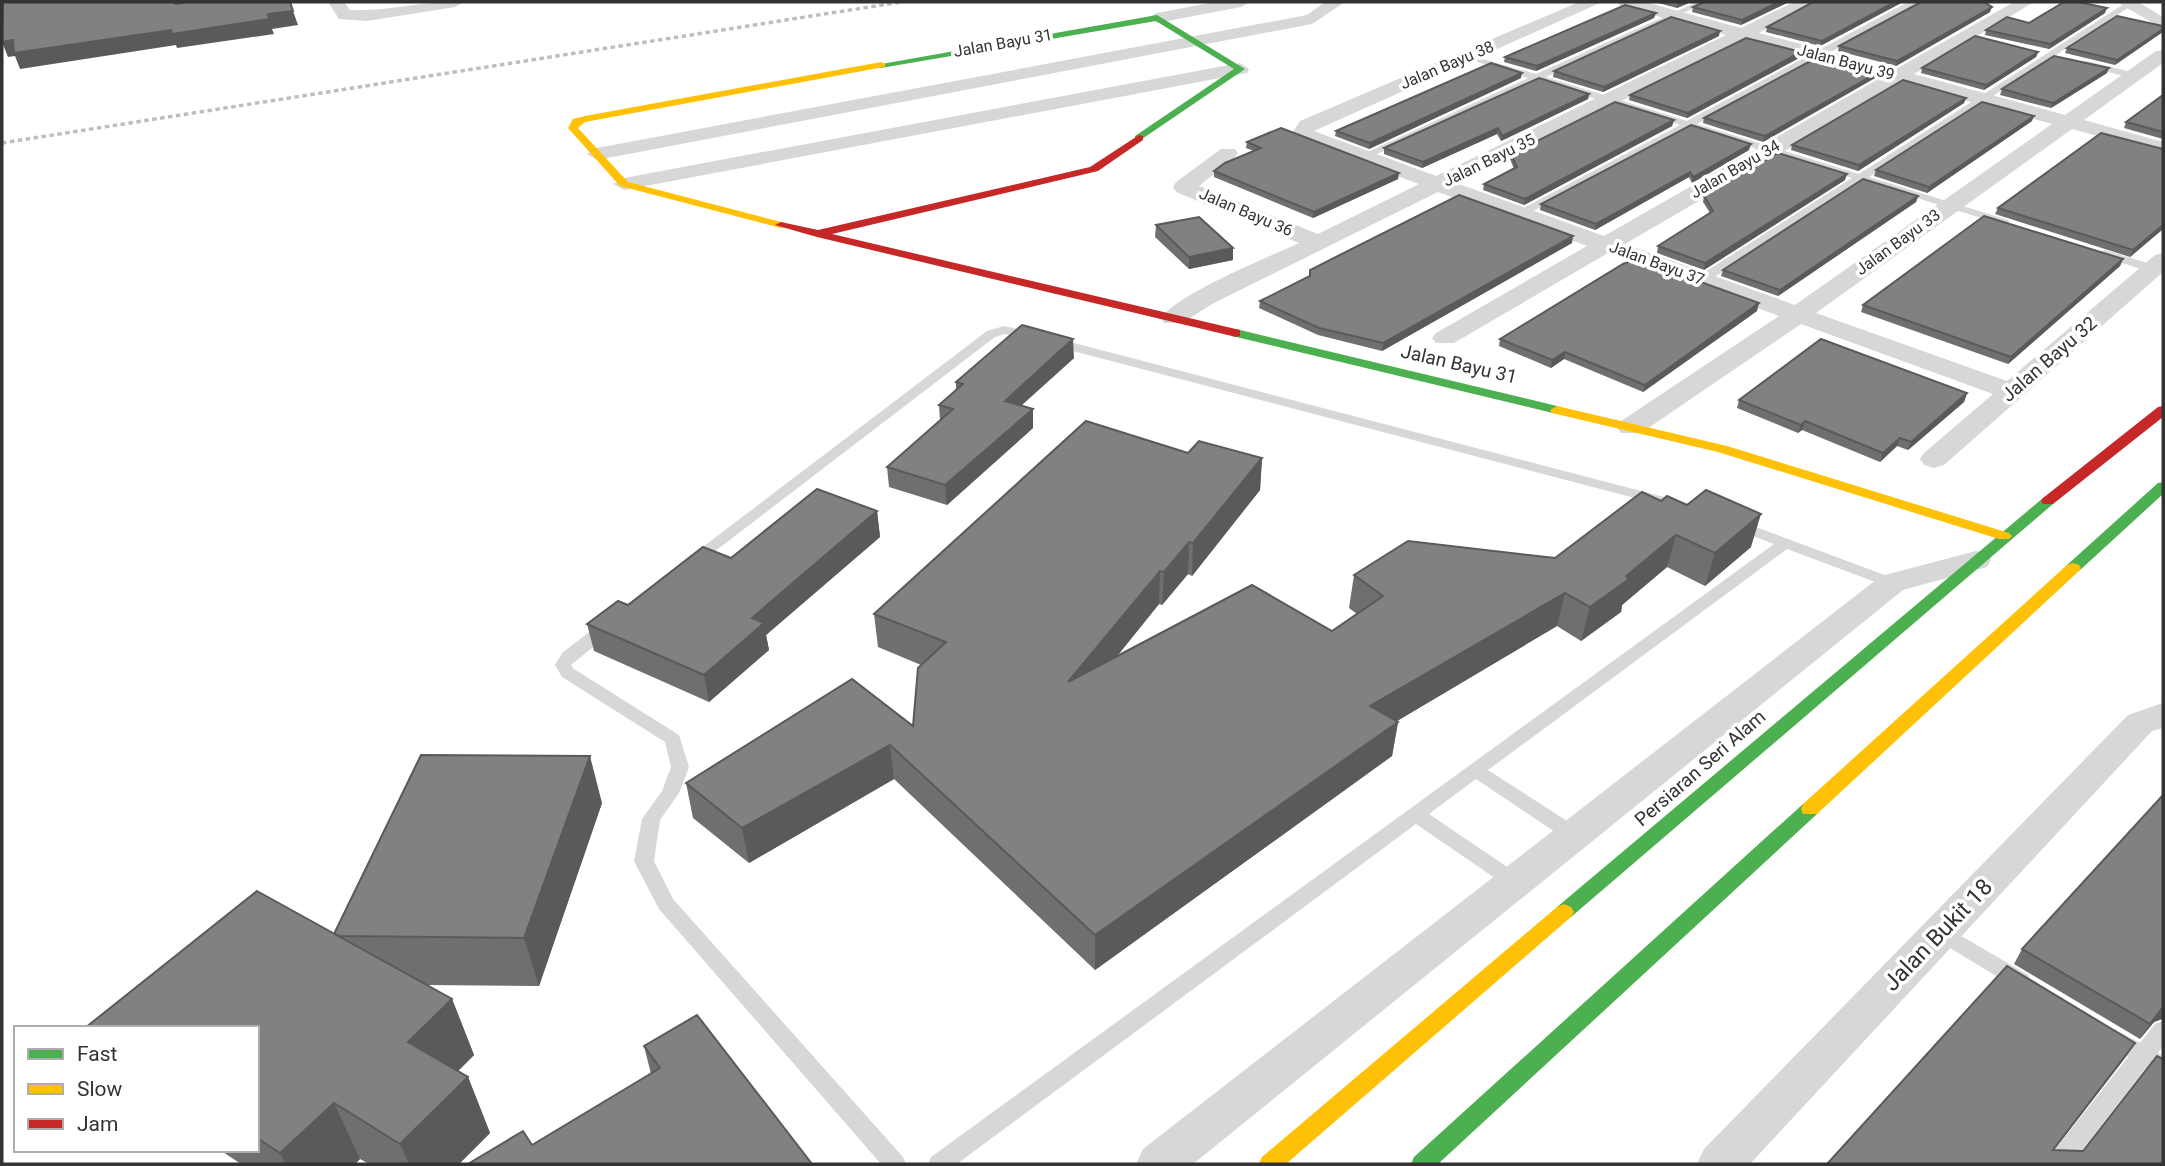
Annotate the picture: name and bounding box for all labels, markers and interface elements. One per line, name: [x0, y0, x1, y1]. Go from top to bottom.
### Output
street label: Jalan Bayu 31: [952, 25, 1054, 61]
street label: Jalan Bayu 38: [1397, 37, 1497, 93]
street label: Jalan Bayu 39: [1795, 40, 1897, 84]
street label: Jalan Bayu 35: [1440, 130, 1538, 190]
street label: Jalan Bayu 34: [1687, 136, 1783, 202]
street label: Jalan Bayu 36: [1196, 184, 1296, 240]
street label: Jalan Bayu 33: [1852, 205, 1944, 279]
street label: Jalan Bayu 37: [1607, 237, 1707, 289]
street label: Jalan Bayu 32: [1997, 311, 2101, 407]
street label: Jalan Bayu 31: [1399, 339, 1519, 389]
street label: Persiaran Seri Alam: [1630, 705, 1770, 831]
street label: Jalan Bukit 18: [1878, 873, 1998, 997]
legend: [14, 1026, 259, 1152]
text: Fast: [77, 1042, 118, 1066]
text: Slow: [77, 1077, 123, 1101]
text: Jam: [77, 1112, 118, 1136]

